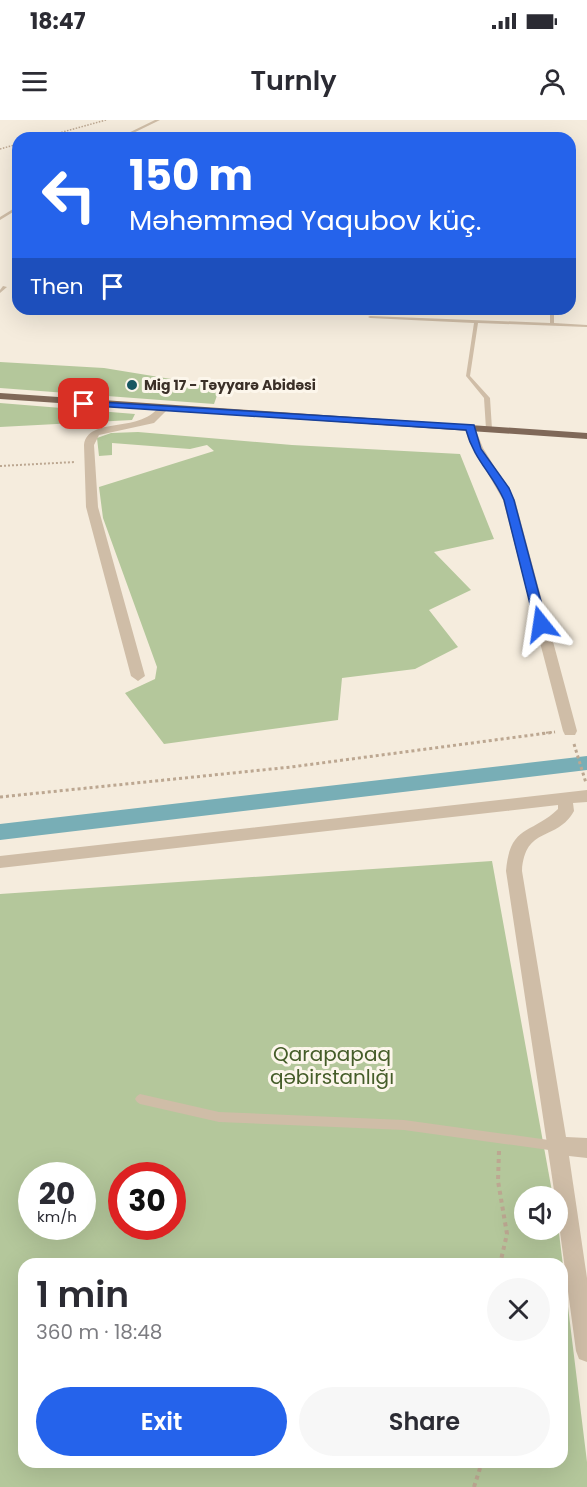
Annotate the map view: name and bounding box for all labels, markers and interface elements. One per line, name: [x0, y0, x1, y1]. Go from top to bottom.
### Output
text: 18:47: [30, 6, 85, 37]
text: Turnly: [250, 62, 337, 99]
icon: menu: [18, 65, 51, 98]
icon: person: [536, 65, 569, 98]
text: 150 m: [129, 146, 253, 205]
icon: left: [30, 156, 108, 234]
text: Məhəmməd Yaqubov küç.: [129, 202, 482, 239]
icon: arrive: [96, 270, 129, 303]
text: Then: [30, 271, 84, 302]
place label: Mig 17 - Təyyarə Abidəsi: [144, 375, 316, 395]
pin: [58, 378, 109, 429]
marker: Mig 17 - Təyyarə Abidəsi: [125, 378, 139, 392]
icon: arrive: [67, 387, 100, 420]
position arrow: [509, 592, 573, 656]
park label: Qarapapaq qəbirstanlığı: [270, 1040, 394, 1091]
speed limit sign: 30: [108, 1162, 186, 1240]
text: 20: [39, 1172, 75, 1215]
map controls: [514, 1186, 568, 1240]
button: sound: [514, 1186, 568, 1240]
text: km/h: [37, 1206, 77, 1227]
text: 1 min: [36, 1269, 129, 1320]
button: close: [487, 1278, 550, 1341]
text: 360 m · 18:48: [36, 1318, 162, 1346]
button: Exit: [36, 1387, 287, 1456]
button: Share: [299, 1387, 550, 1456]

